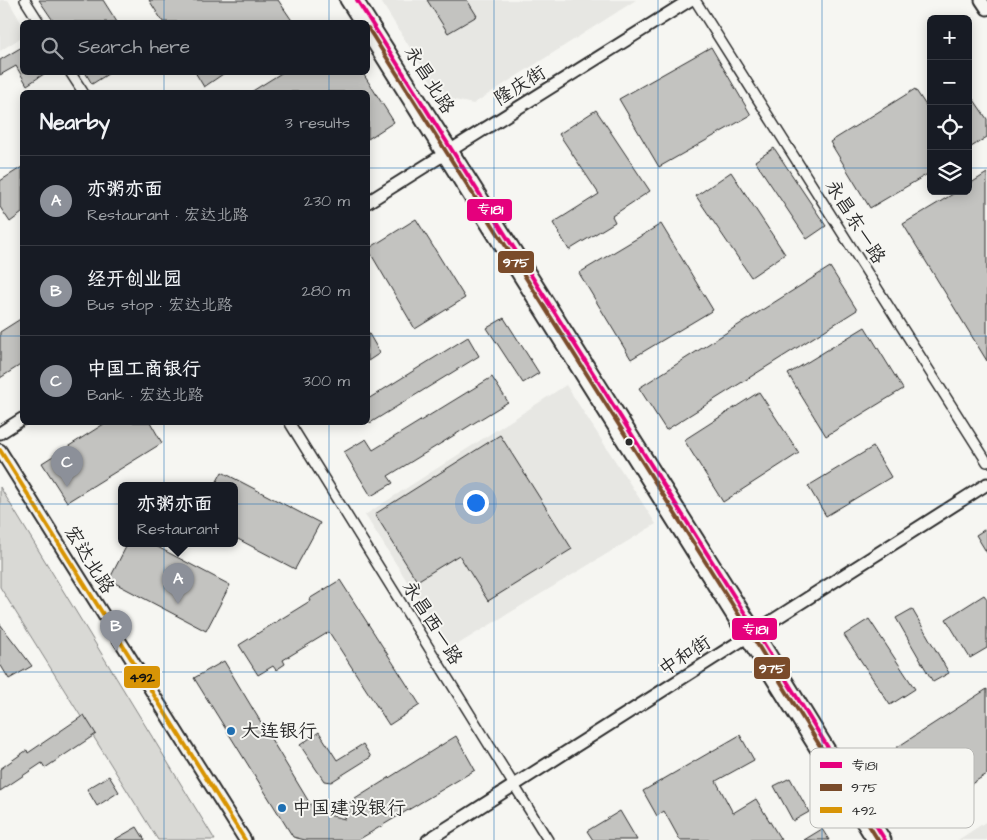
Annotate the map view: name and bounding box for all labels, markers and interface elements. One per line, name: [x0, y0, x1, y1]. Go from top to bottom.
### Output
map controls: [927, 15, 972, 195]
button: +: [927, 15, 972, 60]
search box: [20, 20, 370, 75]
icon: search: [38, 34, 66, 62]
text: Search here: [78, 34, 190, 61]
street label: 永昌北路: [397, 41, 461, 119]
street label: 隆庆街: [489, 59, 551, 113]
button: −: [927, 60, 972, 105]
button: locate: [927, 105, 972, 150]
text: Nearby: [40, 108, 110, 137]
text: 3 results: [285, 112, 350, 134]
button: layers: [927, 150, 972, 195]
street label: 永昌东一路: [818, 175, 892, 269]
text: 亦粥亦面: [87, 176, 163, 203]
text: A: [51, 190, 61, 212]
text: 230 m: [304, 190, 350, 212]
line badge: 专181: [466, 198, 513, 222]
text: 专181: [477, 200, 504, 220]
text: Restaurant · 宏达北路: [87, 204, 248, 226]
line badge: 975: [497, 250, 535, 274]
text: 975: [503, 253, 530, 273]
text: 经开创业园: [87, 266, 182, 293]
text: B: [50, 280, 62, 302]
text: 280 m: [302, 280, 350, 302]
text: Bus stop · 宏达北路: [87, 294, 232, 316]
text: 中国工商银行: [87, 356, 201, 383]
text: C: [50, 370, 62, 392]
text: 300 m: [303, 370, 350, 392]
text: Bank · 宏达北路: [87, 384, 203, 406]
unlabelled marker: [624, 437, 634, 447]
pin: C: [51, 446, 83, 487]
popup: [118, 482, 238, 547]
your location: [463, 490, 489, 516]
text: 亦粥亦面: [137, 491, 213, 518]
text: Restaurant: [137, 518, 219, 540]
street label: 宏达北路: [57, 521, 121, 599]
pin: A: [162, 563, 194, 604]
street label: 永昌西一路: [395, 576, 469, 670]
pin: B: [100, 610, 132, 651]
line badge: 专181: [731, 617, 778, 641]
text: 专181: [742, 620, 769, 640]
street label: 中和街: [654, 629, 716, 683]
line badge: 975: [753, 656, 791, 680]
text: 975: [759, 659, 786, 679]
line badge: 492: [123, 665, 161, 689]
text: 492: [129, 668, 156, 688]
place label: 大连银行: [241, 718, 317, 745]
marker: 大连银行: [225, 725, 237, 737]
legend: [810, 748, 974, 828]
text: 专181: [851, 756, 878, 776]
text: 975: [851, 778, 878, 798]
place label: 中国建设银行: [292, 795, 406, 822]
text: 492: [851, 801, 877, 821]
marker: 中国建设银行: [276, 802, 288, 814]

